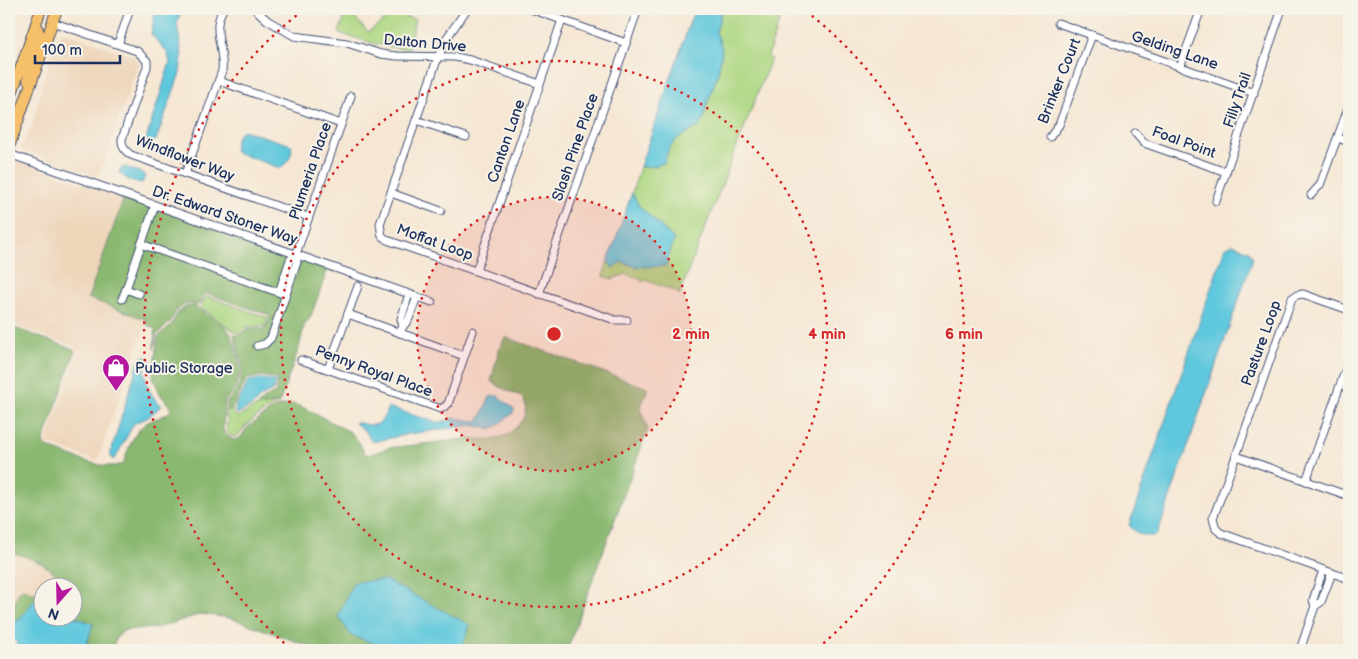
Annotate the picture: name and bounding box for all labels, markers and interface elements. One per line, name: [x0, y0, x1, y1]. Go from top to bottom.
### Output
street label: Gelding Lane: [1129, 27, 1221, 74]
street label: Dalton Drive: [383, 30, 467, 57]
scale bar: [35, 32, 120, 64]
street label: Brinker Court: [1034, 35, 1085, 127]
text: 100 m: [42, 41, 82, 60]
street label: Filly Trail: [1219, 70, 1256, 130]
street label: Slash Pine Place: [548, 91, 603, 204]
street label: Canton Lane: [483, 97, 530, 185]
street label: Plumeria Place: [285, 120, 336, 222]
street label: Foal Point: [1149, 122, 1219, 163]
street label: Windflower Way: [132, 131, 237, 186]
street label: Dr. Edward Stoner Way: [150, 182, 300, 249]
street label: Moffat Loop: [394, 220, 476, 265]
street label: Pasture Loop: [1237, 298, 1286, 389]
centre of rings: [545, 325, 563, 343]
text: 2 min: [672, 325, 710, 344]
text: 4 min: [808, 325, 846, 344]
text: 6 min: [945, 325, 983, 344]
street label: Penny Royal Place: [312, 341, 435, 402]
shop icon: Public Storage: [101, 353, 131, 392]
place label: Public Storage: [135, 359, 233, 378]
north arrow: [32, 576, 82, 626]
text: N: [46, 604, 62, 624]

